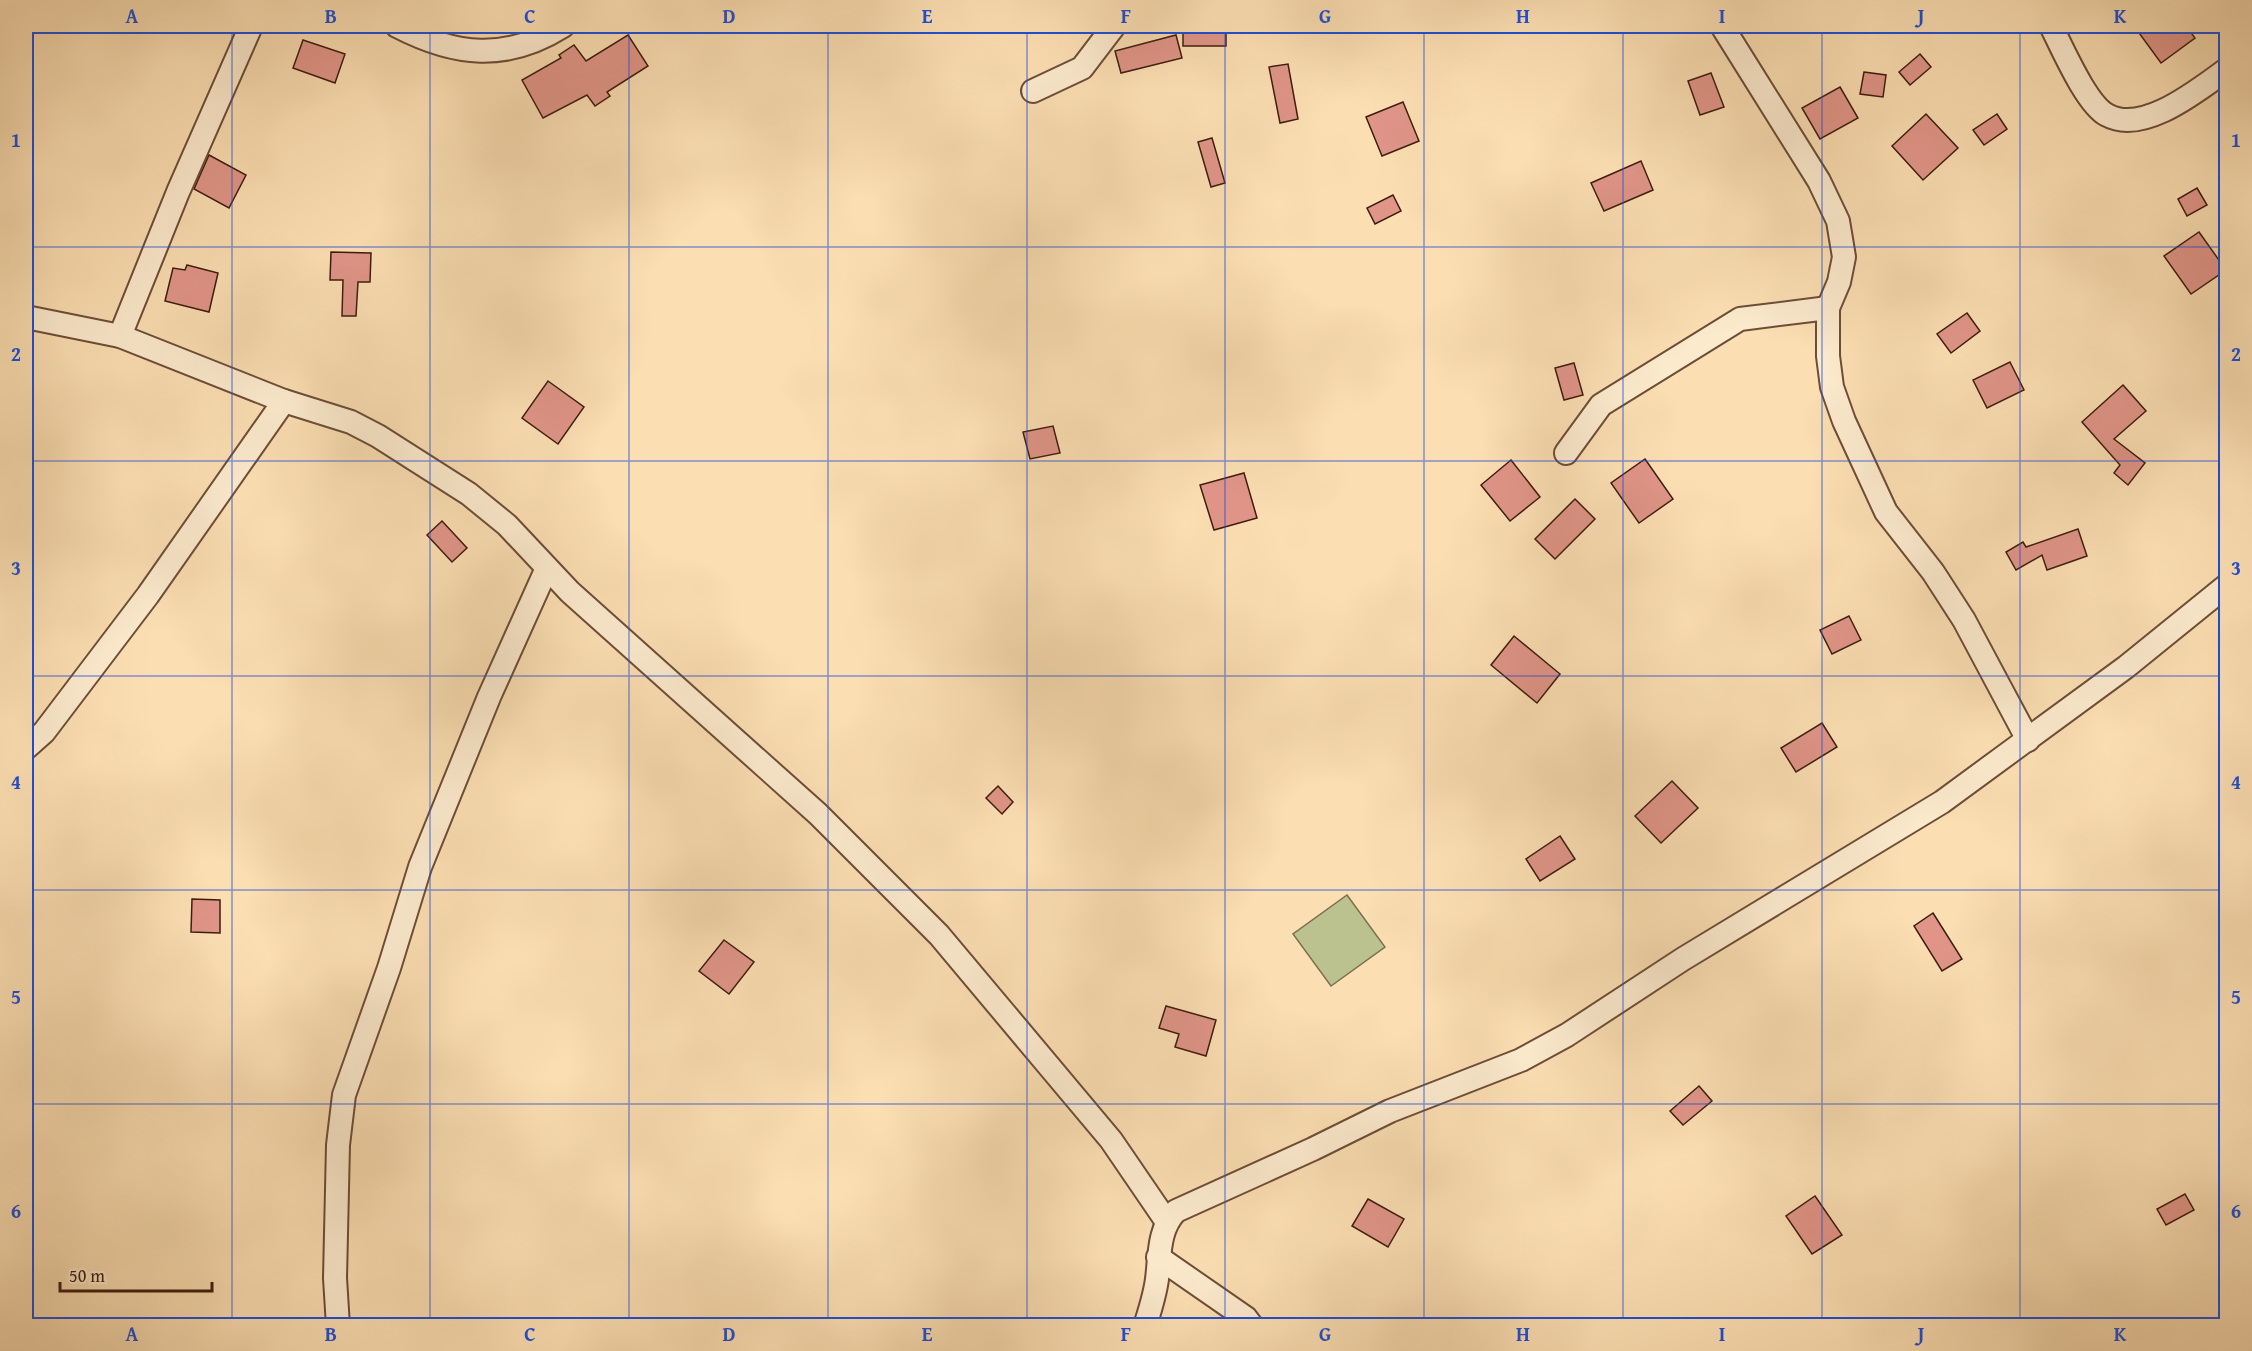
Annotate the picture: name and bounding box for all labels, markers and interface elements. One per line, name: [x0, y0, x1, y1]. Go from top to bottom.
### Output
text: A: [126, 1, 139, 30]
text: B: [325, 1, 337, 30]
text: C: [524, 1, 536, 30]
text: D: [722, 1, 736, 30]
text: E: [922, 1, 933, 30]
text: F: [1121, 1, 1131, 30]
text: G: [1319, 1, 1331, 30]
text: H: [1516, 1, 1530, 30]
text: I: [1719, 1, 1725, 30]
text: J: [1915, 1, 1925, 30]
text: K: [2114, 1, 2127, 30]
text: 1: [11, 125, 21, 154]
text: 1: [2231, 125, 2241, 154]
text: 2: [11, 339, 21, 368]
text: 2: [2231, 339, 2241, 368]
text: 3: [11, 553, 21, 582]
text: 3: [2231, 553, 2241, 582]
text: 4: [11, 767, 21, 796]
text: 4: [2231, 767, 2241, 796]
text: 5: [11, 982, 21, 1011]
text: 5: [2231, 982, 2241, 1011]
text: 6: [11, 1196, 21, 1225]
text: 6: [2231, 1196, 2241, 1225]
scale bar: [60, 1255, 212, 1293]
text: 50 m: [69, 1262, 105, 1289]
text: A: [126, 1319, 139, 1348]
text: B: [325, 1319, 337, 1348]
text: C: [524, 1319, 536, 1348]
text: D: [722, 1319, 736, 1348]
text: E: [922, 1319, 933, 1348]
text: F: [1121, 1319, 1131, 1348]
text: G: [1319, 1319, 1331, 1348]
text: H: [1516, 1319, 1530, 1348]
text: I: [1719, 1319, 1725, 1348]
text: J: [1915, 1319, 1925, 1348]
text: K: [2114, 1319, 2127, 1348]

